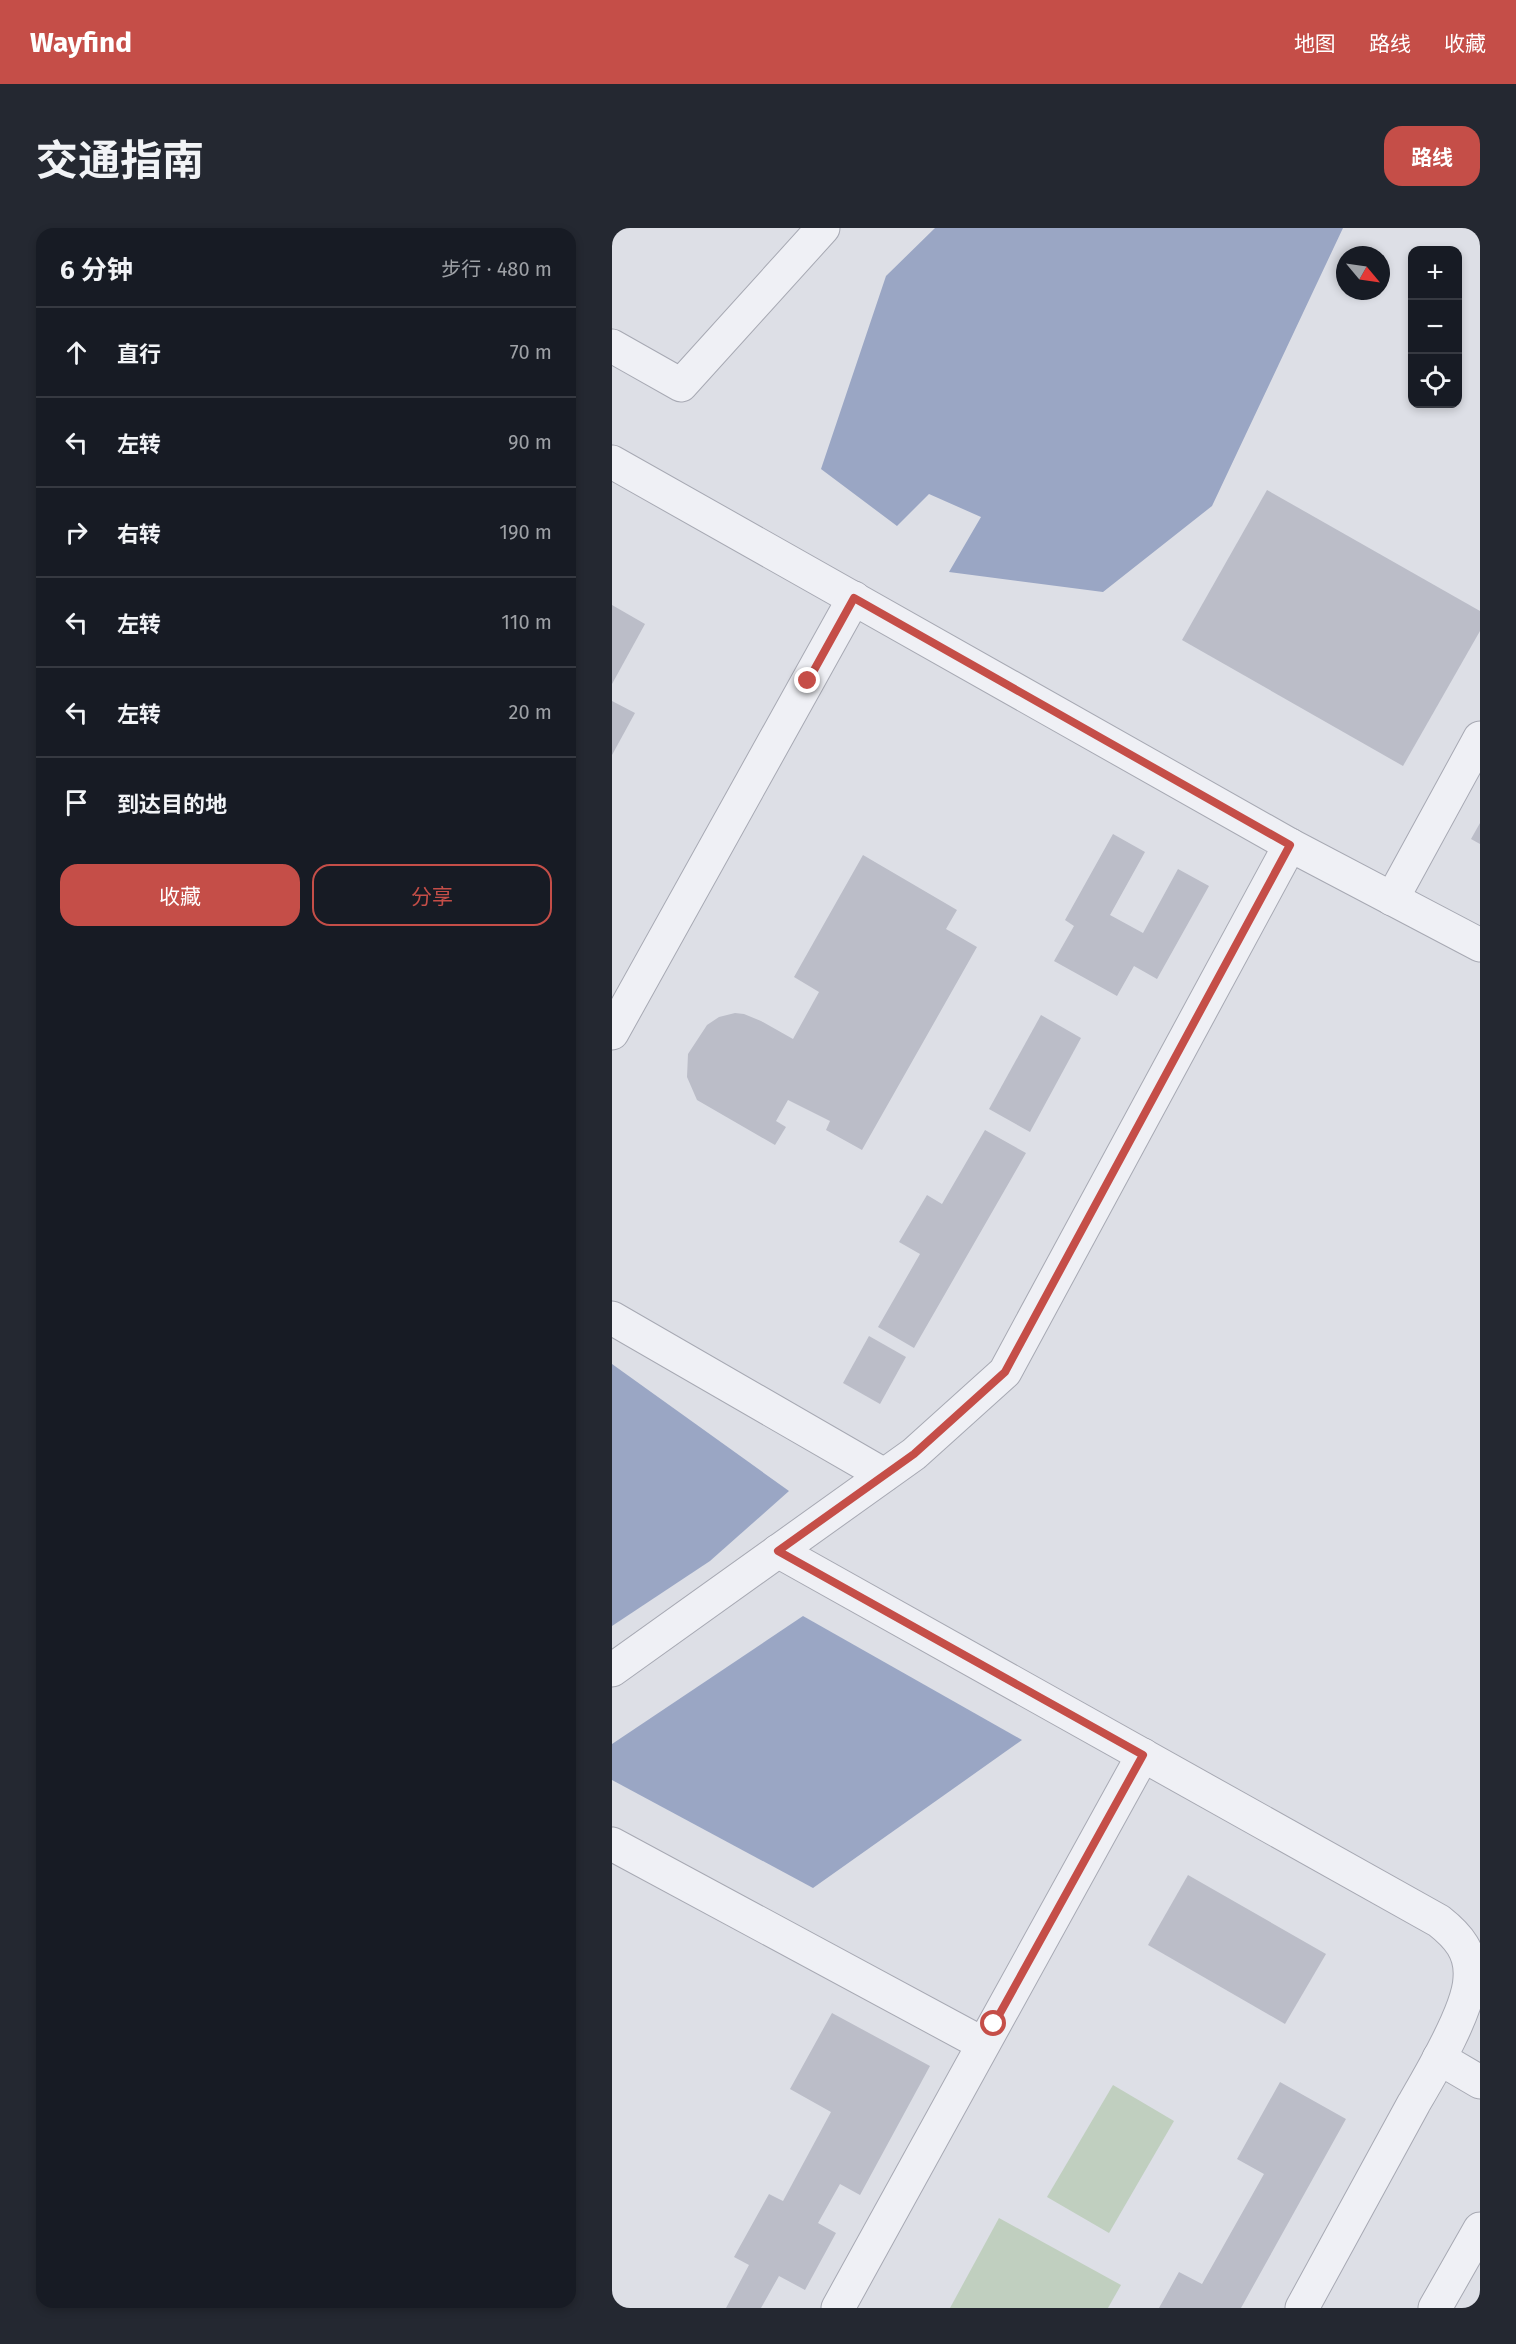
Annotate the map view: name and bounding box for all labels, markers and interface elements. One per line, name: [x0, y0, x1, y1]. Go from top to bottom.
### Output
text: Wayfind: [30, 26, 132, 59]
text: 地图: [1294, 31, 1336, 57]
text: 路线: [1369, 31, 1411, 57]
text: 收藏: [1444, 31, 1486, 57]
button: 路线: [1384, 126, 1480, 186]
text: 交通指南: [36, 136, 204, 186]
north arrow: [1336, 246, 1390, 300]
map controls: [1408, 246, 1462, 408]
button: +: [1408, 246, 1462, 300]
text: 6 分钟: [60, 255, 133, 286]
text: 步行 · 480 m: [441, 257, 552, 281]
button: −: [1408, 300, 1462, 354]
icon: ahead: [60, 336, 93, 369]
text: 70 m: [510, 340, 552, 364]
text: 直行: [117, 341, 161, 368]
button: locate: [1408, 354, 1462, 408]
icon: left: [60, 426, 93, 459]
text: 90 m: [508, 430, 552, 454]
text: 左转: [117, 431, 161, 458]
icon: right: [60, 516, 93, 549]
text: 190 m: [499, 520, 552, 544]
text: 右转: [117, 521, 161, 548]
icon: left: [60, 606, 93, 639]
text: 110 m: [501, 610, 552, 634]
text: 左转: [117, 611, 161, 638]
route end: [794, 667, 820, 693]
icon: left: [60, 696, 93, 729]
text: 20 m: [509, 700, 552, 724]
text: 左转: [117, 701, 161, 728]
icon: arrive: [60, 786, 93, 819]
text: 到达目的地: [117, 791, 227, 818]
button: 收藏: [60, 864, 300, 926]
button: 分享: [312, 864, 552, 926]
route start: [980, 2010, 1006, 2036]

